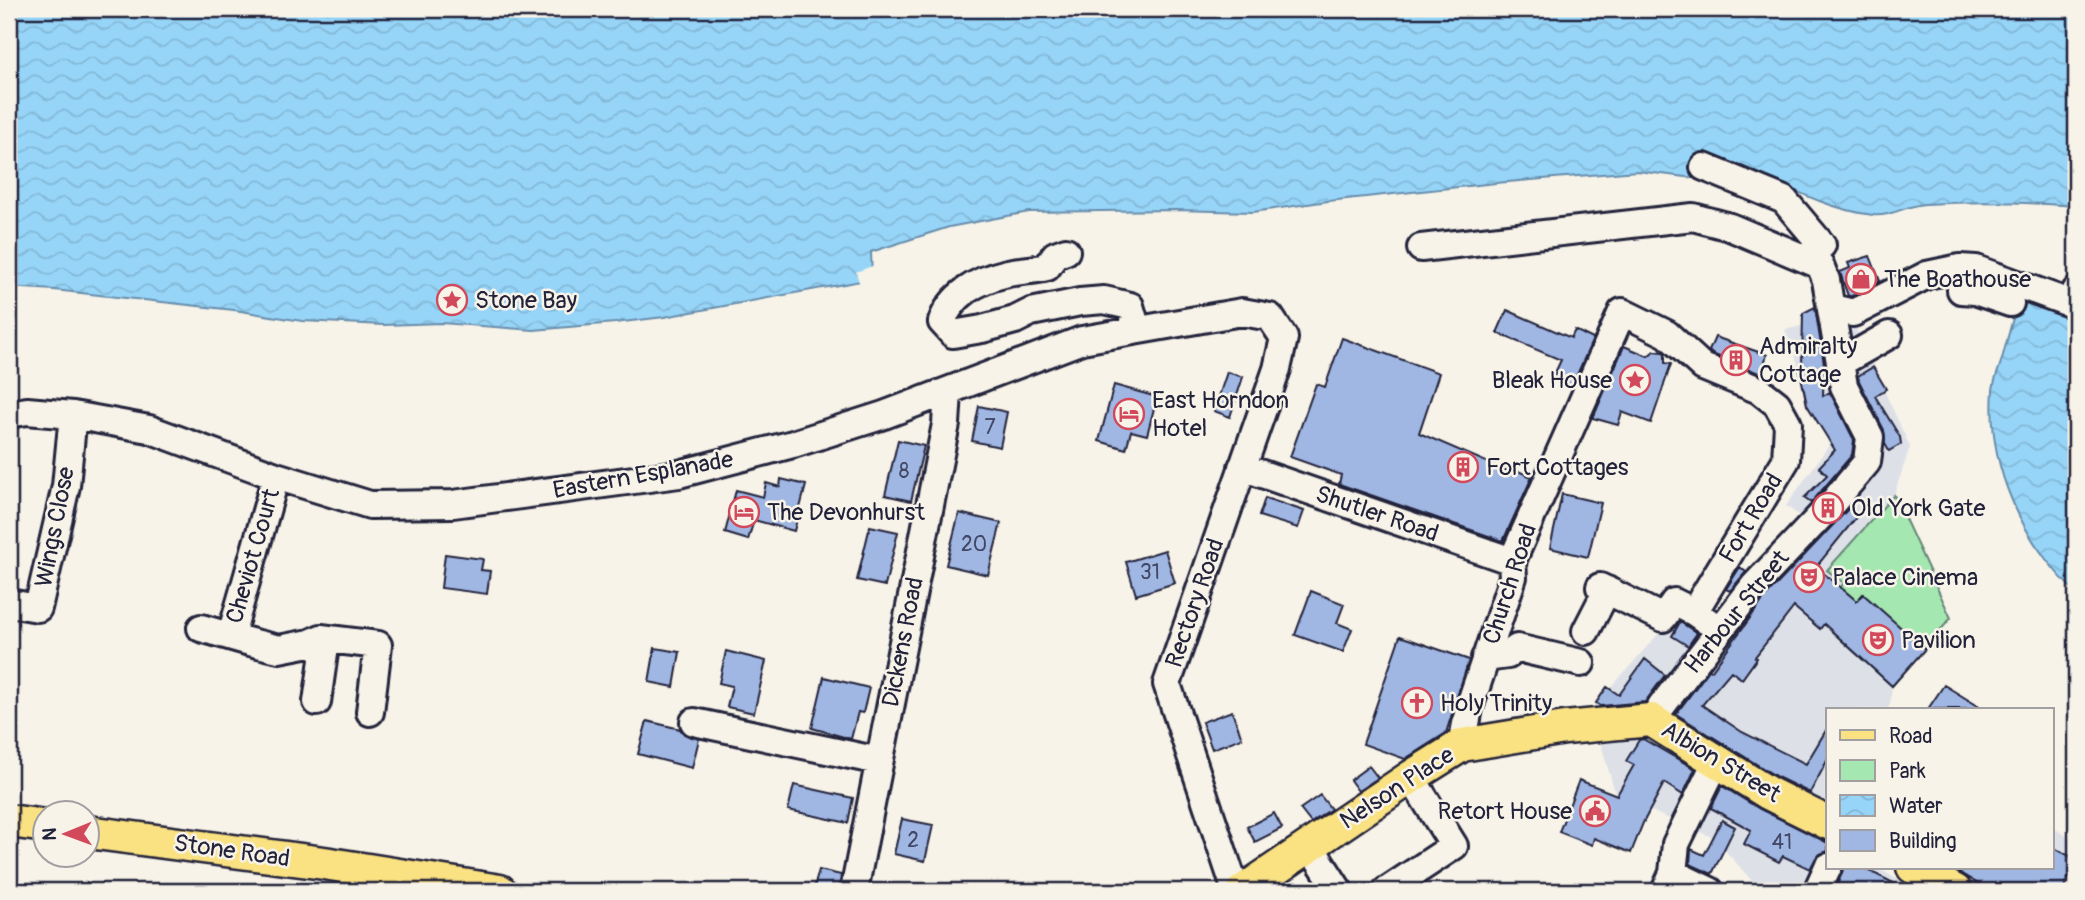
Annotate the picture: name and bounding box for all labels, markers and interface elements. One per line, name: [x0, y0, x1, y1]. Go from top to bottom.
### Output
shop icon: The Boathouse: [1844, 262, 1878, 296]
place label: The Boathouse: [1884, 265, 2031, 294]
place icon: Stone Bay: [435, 283, 469, 317]
place label: Stone Bay: [475, 286, 577, 315]
place label: Admiralty Cottage: [1759, 332, 1857, 389]
building icon: Admiralty Cottage: [1719, 343, 1753, 377]
place icon: Bleak House: [1618, 363, 1652, 397]
place label: Bleak House: [1492, 366, 1612, 395]
place label: East Horndon Hotel: [1152, 386, 1289, 443]
hotel icon: East Horndon Hotel: [1112, 397, 1146, 431]
house number: 7: [984, 414, 996, 441]
street label: Eastern Esplanade: [551, 445, 736, 505]
building icon: Fort Cottages: [1446, 450, 1480, 484]
place label: Fort Cottages: [1486, 453, 1629, 482]
house number: 8: [899, 458, 909, 485]
street label: Wings Close: [29, 464, 81, 590]
street label: Fort Road: [1713, 468, 1789, 568]
street label: Shutler Road: [1312, 479, 1442, 549]
street label: Cheviot Court: [220, 485, 286, 627]
building icon: Old York Gate: [1811, 491, 1845, 525]
place label: Old York Gate: [1851, 494, 1985, 523]
hotel icon: The Devonhurst: [727, 495, 761, 529]
place label: The Devonhurst: [767, 498, 925, 527]
street label: Church Road: [1477, 520, 1543, 648]
house number: 20: [961, 531, 987, 558]
street label: Rectory Road: [1159, 535, 1231, 671]
street label: Harbour Street: [1678, 544, 1796, 680]
house number: 31: [1140, 559, 1160, 586]
theatre icon: Palace Cinema: [1792, 560, 1826, 594]
place label: Palace Cinema: [1832, 563, 1978, 592]
street label: Dickens Road: [876, 575, 930, 709]
theatre icon: Pavilion: [1861, 623, 1895, 657]
place label: Pavilion: [1901, 626, 1976, 655]
church icon: Holy Trinity: [1400, 686, 1434, 720]
place label: Holy Trinity: [1440, 689, 1552, 718]
legend: [1826, 708, 2054, 869]
street label: Albion Street: [1656, 715, 1786, 809]
text: Road: [1889, 723, 1933, 750]
street label: Nelson Place: [1335, 740, 1460, 836]
text: Park: [1889, 758, 1926, 785]
text: Water: [1889, 793, 1943, 820]
public building icon: Retort House: [1578, 794, 1612, 828]
place label: Retort House: [1438, 797, 1572, 826]
north arrow: [32, 799, 102, 869]
house number: 2: [907, 827, 919, 854]
text: N: [38, 828, 62, 841]
text: Building: [1889, 828, 1956, 855]
street label: Stone Road: [172, 829, 292, 873]
house number: 41: [1772, 829, 1792, 856]

